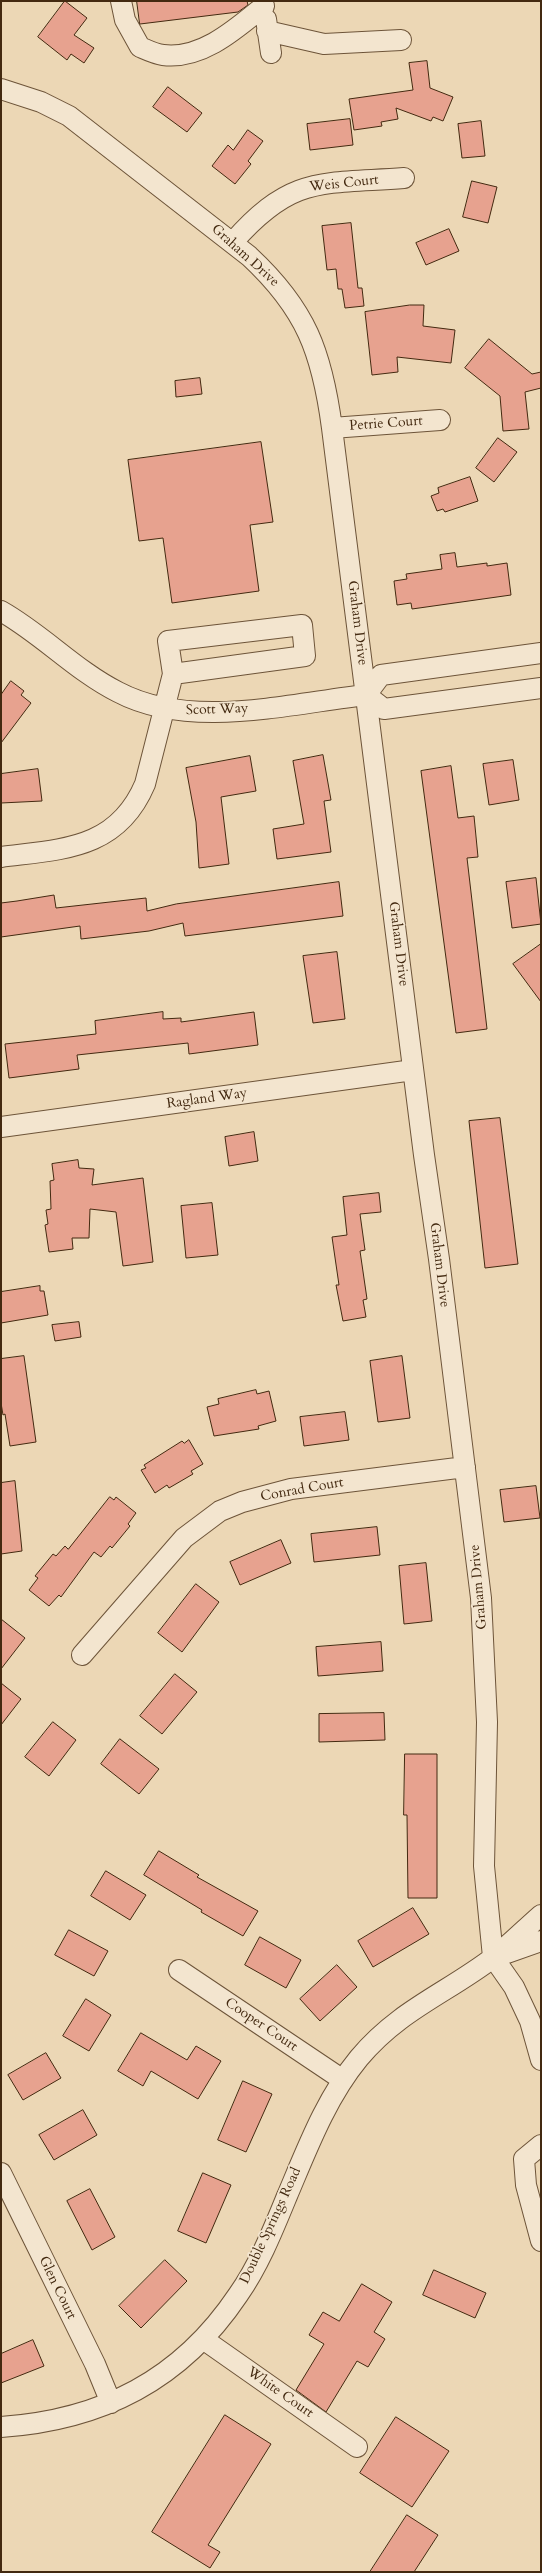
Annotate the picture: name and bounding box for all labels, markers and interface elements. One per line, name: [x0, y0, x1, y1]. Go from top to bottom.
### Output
street label: Weis Court: [308, 172, 380, 196]
street label: Graham Drive: [208, 221, 282, 291]
street label: Petrie Court: [349, 413, 423, 435]
street label: Graham Drive: [343, 580, 371, 666]
street label: Scott Way: [185, 701, 249, 719]
street label: Graham Drive: [384, 901, 412, 987]
street label: Ragland Way: [166, 1085, 248, 1113]
street label: Graham Drive: [425, 1222, 453, 1308]
street label: Conrad Court: [259, 1474, 345, 1506]
street label: Graham Drive: [467, 1544, 491, 1630]
street label: Cooper Court: [221, 1995, 301, 2055]
street label: Double Springs Road: [237, 2165, 305, 2287]
street label: Glen Court: [35, 2254, 79, 2322]
street label: White Court: [244, 2364, 316, 2422]

